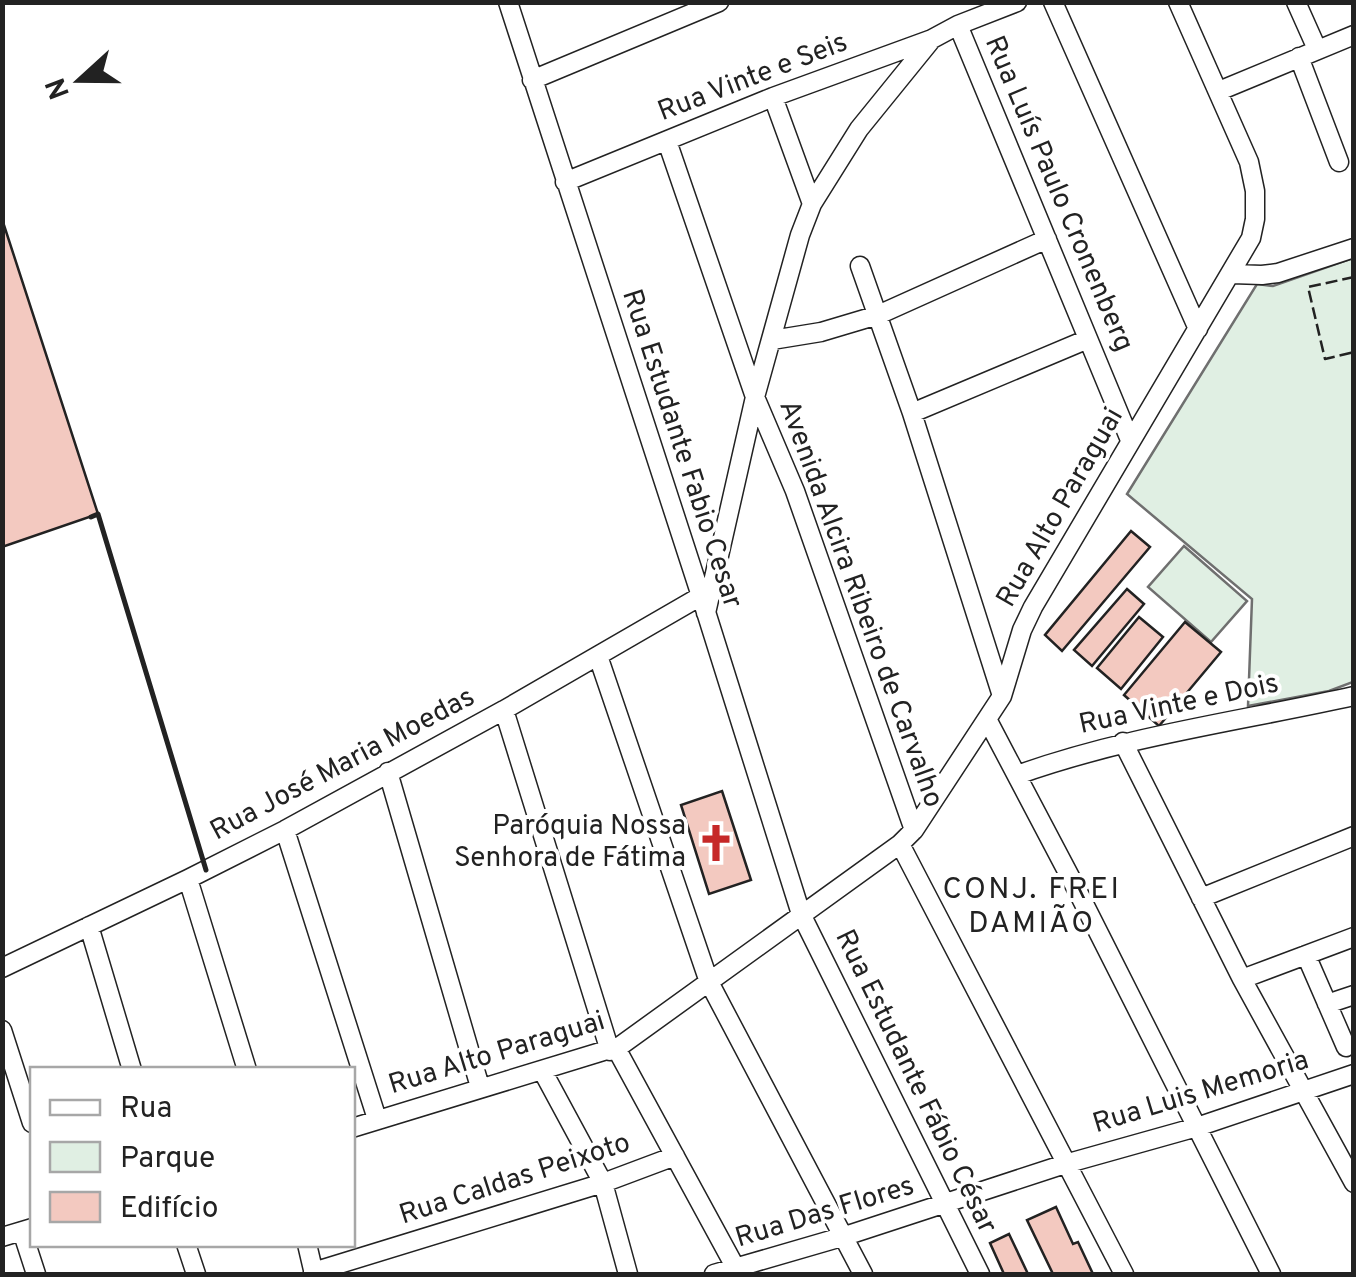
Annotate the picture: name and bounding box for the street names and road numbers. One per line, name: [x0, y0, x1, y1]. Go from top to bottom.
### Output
street label: Rua Vinte e Seis: [653, 25, 853, 131]
street label: Rua Luís Paulo Cronenberg: [975, 31, 1141, 357]
street label: Rua Estudante Fabio Cesar: [612, 285, 750, 613]
street label: Avenida Alcira Ribeiro de Carvalho: [769, 395, 951, 813]
street label: Rua Alto Paraguai: [989, 402, 1133, 614]
street label: Rua Vinte e Dois: [1076, 666, 1282, 744]
street label: Rua José Maria Moedas: [205, 680, 481, 850]
street label: Rua Estudante Fábio César: [826, 924, 1004, 1240]
street label: Rua Alto Paraguai: [384, 1004, 610, 1104]
street label: Rua Luis Memoria: [1089, 1043, 1313, 1143]
street label: Rua Caldas Peixoto: [395, 1126, 635, 1234]
street label: Rua Das Flores: [731, 1169, 919, 1257]

